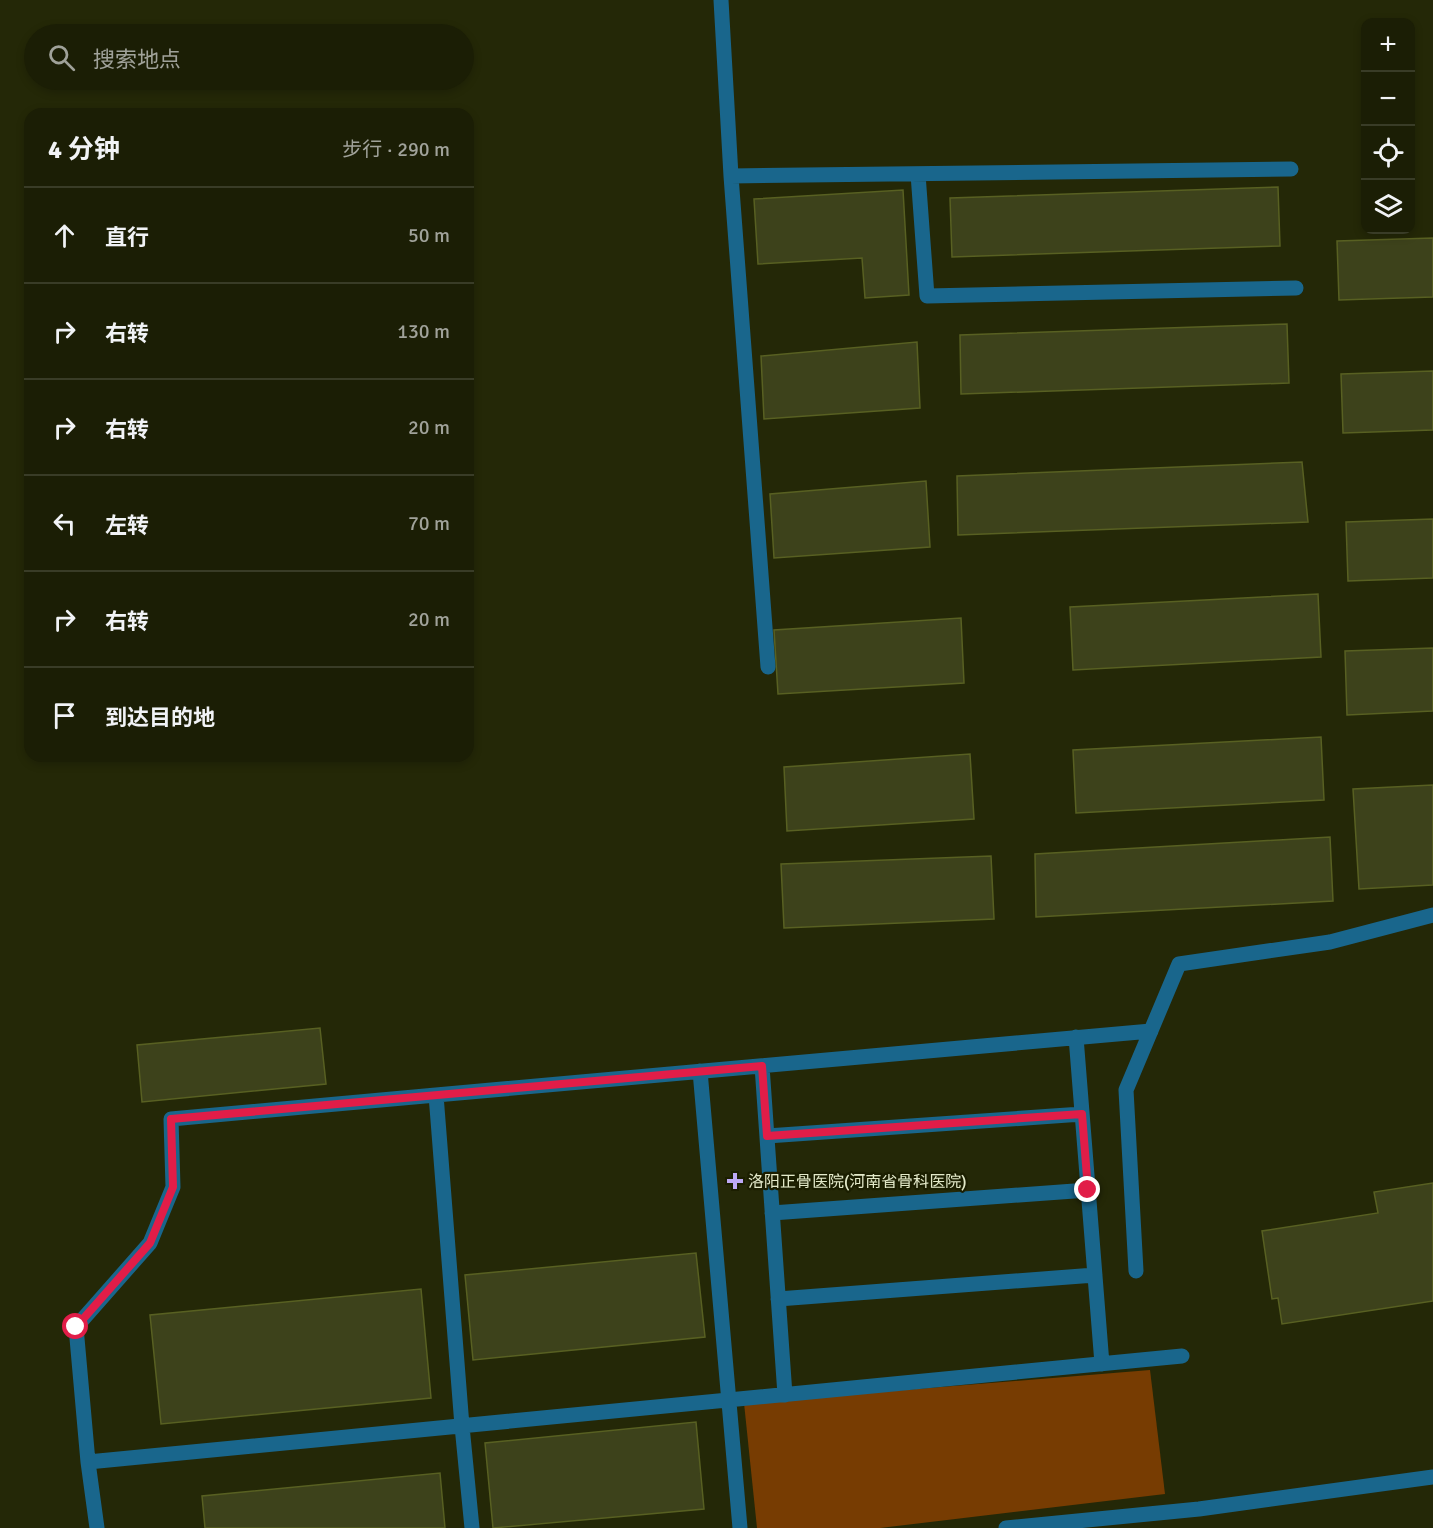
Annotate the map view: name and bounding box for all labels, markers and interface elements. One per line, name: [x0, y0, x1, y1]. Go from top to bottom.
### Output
map controls: [1361, 18, 1415, 234]
button: +: [1361, 18, 1415, 72]
search box: [24, 24, 474, 90]
icon: search: [45, 41, 78, 74]
text: 搜索地点: [93, 46, 181, 73]
button: −: [1361, 72, 1415, 126]
button: locate: [1361, 126, 1415, 180]
text: 4 分钟: [48, 134, 120, 166]
text: 步行 · 290 m: [342, 137, 450, 162]
button: layers: [1361, 180, 1415, 234]
icon: ahead: [48, 219, 81, 252]
text: 50 m: [408, 223, 450, 248]
text: 直行: [105, 224, 149, 251]
icon: right: [48, 315, 81, 348]
text: 130 m: [397, 319, 450, 344]
text: 右转: [105, 320, 149, 347]
icon: right: [48, 411, 81, 444]
text: 20 m: [408, 415, 450, 440]
text: 右转: [105, 416, 149, 443]
icon: left: [48, 507, 81, 540]
text: 70 m: [408, 511, 450, 536]
text: 左转: [105, 512, 149, 539]
icon: right: [48, 603, 81, 636]
text: 20 m: [408, 607, 450, 632]
text: 右转: [105, 608, 149, 635]
icon: arrive: [48, 699, 81, 732]
text: 到达目的地: [105, 704, 215, 731]
marker: 洛阳正骨医院(河南省骨科医院): [726, 1172, 744, 1190]
place label: 洛阳正骨医院(河南省骨科医院): [748, 1172, 967, 1192]
route end: [1074, 1176, 1100, 1202]
route start: [62, 1313, 88, 1339]

